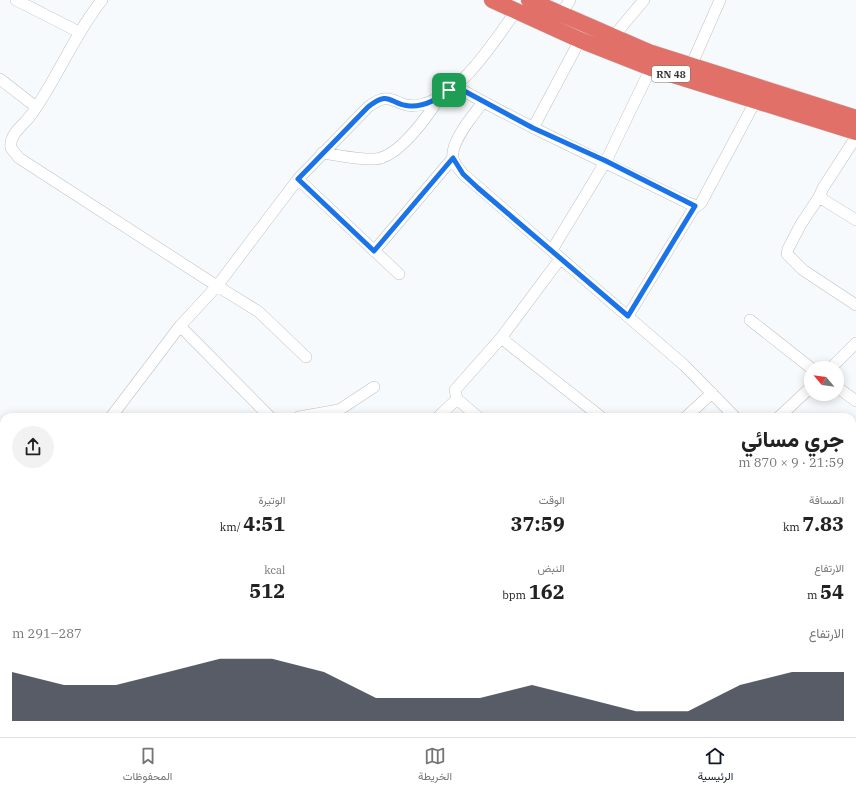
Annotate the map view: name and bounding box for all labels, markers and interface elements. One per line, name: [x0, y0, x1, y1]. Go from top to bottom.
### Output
road number: RN 48: [652, 66, 690, 82]
pin: [432, 73, 466, 107]
icon: arrive: [438, 79, 460, 101]
north arrow: [804, 361, 844, 401]
map controls: [804, 361, 844, 401]
text: جري مسائي: [741, 424, 844, 453]
button: share: [12, 426, 54, 468]
text: 21:59 · 9 × 870 m: [738, 454, 844, 471]
text: الوتيرة: [258, 493, 285, 507]
text: الوقت: [539, 493, 565, 507]
text: المسافة: [809, 493, 844, 507]
text: 4:51: [243, 510, 285, 537]
text: 37:59: [511, 510, 565, 537]
text: 7.83: [802, 510, 844, 537]
text: /km: [220, 520, 243, 534]
text: km: [783, 520, 802, 534]
text: النبض: [537, 561, 565, 575]
text: الارتفاع: [814, 561, 844, 575]
text: kcal: [264, 563, 285, 577]
text: 512: [249, 577, 285, 604]
text: 162: [529, 578, 565, 605]
text: 54: [820, 578, 844, 605]
text: bpm: [502, 588, 529, 602]
text: m: [807, 588, 820, 602]
text: 287–291 m: [12, 625, 82, 642]
text: الارتفاع: [809, 625, 844, 642]
tab: المحفوظات: [123, 745, 172, 786]
tab: الخريطة: [418, 745, 452, 786]
tab: الرئيسية: [698, 745, 733, 786]

